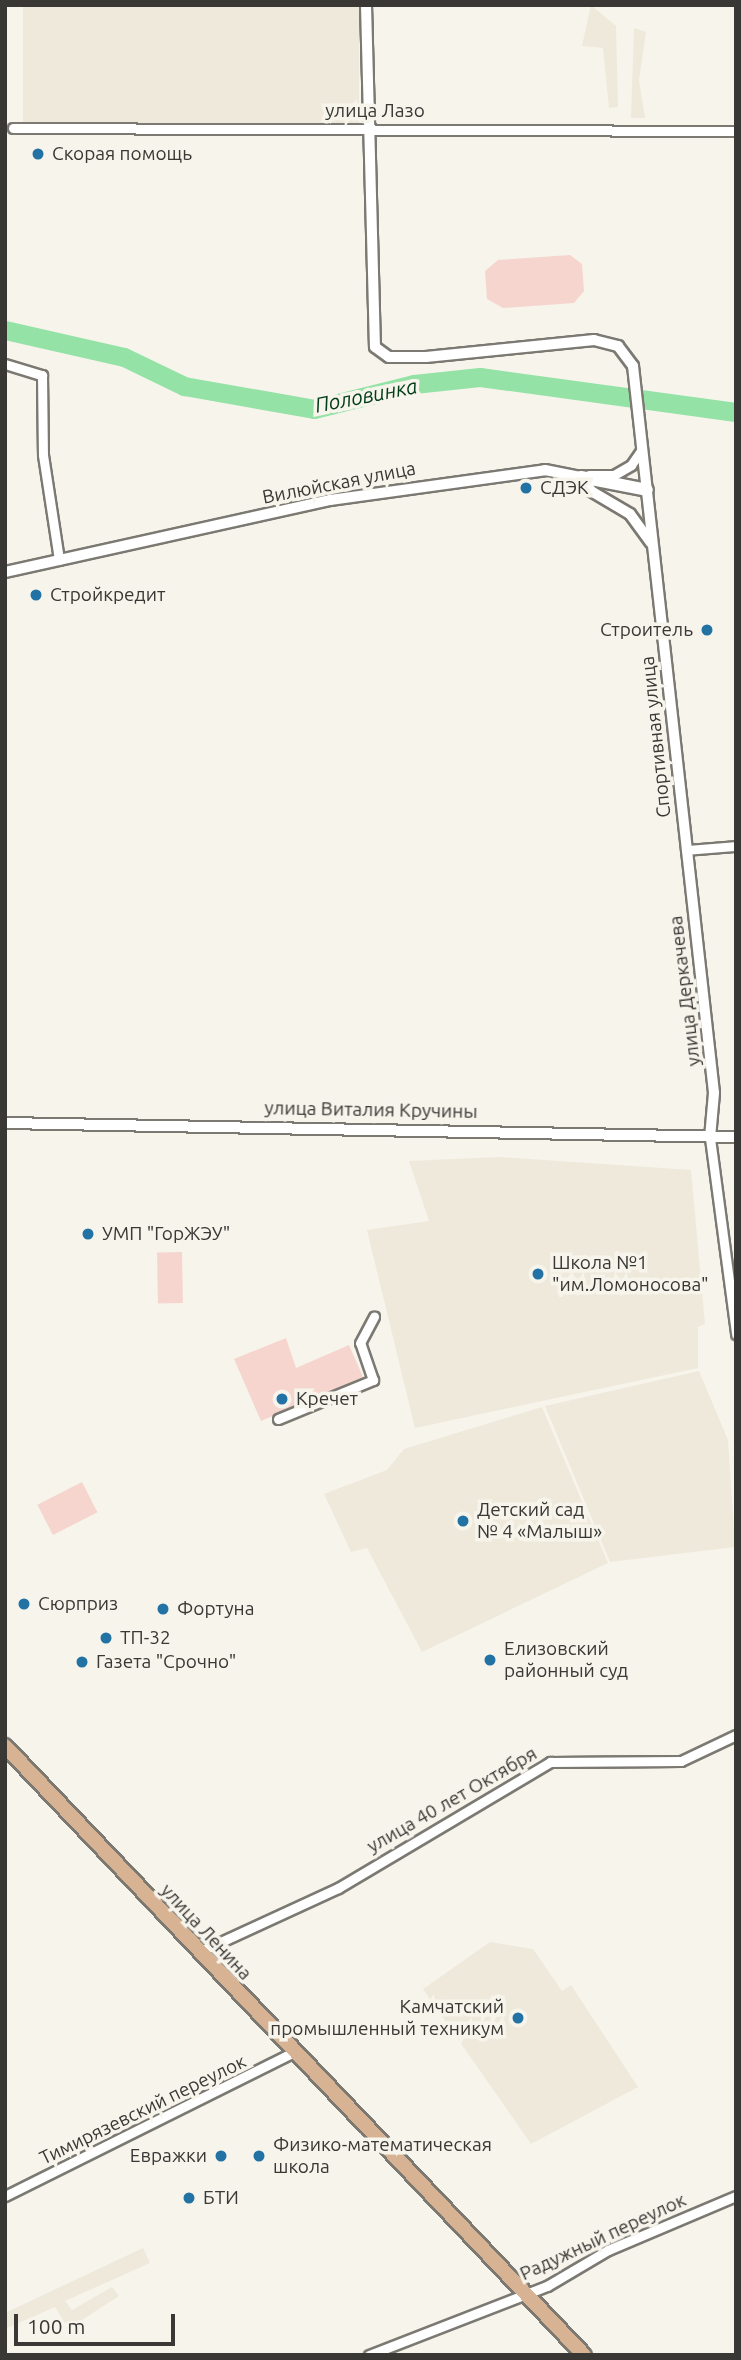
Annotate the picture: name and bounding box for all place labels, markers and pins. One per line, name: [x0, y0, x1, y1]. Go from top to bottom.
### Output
place label: Скорая помощь: [52, 143, 192, 165]
marker: Скорая помощь: [30, 146, 46, 162]
place label: СДЭК: [540, 477, 589, 499]
marker: СДЭК: [518, 480, 534, 496]
place label: Стройкредит: [50, 584, 165, 606]
marker: Стройкредит: [28, 587, 44, 603]
place label: Строитель: [600, 619, 693, 641]
marker: Строитель: [699, 622, 715, 638]
place label: УМП "ГорЖЭУ": [102, 1223, 230, 1245]
marker: УМП "ГорЖЭУ": [80, 1226, 96, 1242]
place label: Школа №1 "им.Ломоносова": [552, 1252, 709, 1296]
marker: Школа №1 "им.Ломоносова": [530, 1266, 546, 1282]
place label: Кречет: [296, 1388, 358, 1410]
marker: Кречет: [274, 1391, 290, 1407]
place label: Детский сад № 4 «Малыш»: [477, 1499, 602, 1543]
marker: Детский сад № 4 «Малыш»: [455, 1513, 471, 1529]
place label: Сюрприз: [38, 1593, 118, 1615]
marker: Сюрприз: [16, 1596, 32, 1612]
place label: Фортуна: [177, 1598, 254, 1620]
marker: Фортуна: [155, 1601, 171, 1617]
place label: ТП-32: [120, 1627, 171, 1649]
marker: ТП-32: [98, 1630, 114, 1646]
place label: Елизовский районный суд: [504, 1638, 628, 1682]
place label: Газета "Срочно": [96, 1651, 236, 1673]
marker: Елизовский районный суд: [482, 1652, 498, 1668]
marker: Газета "Срочно": [74, 1654, 90, 1670]
place label: Камчатский промышленный техникум: [270, 1996, 504, 2040]
marker: Камчатский промышленный техникум: [510, 2010, 526, 2026]
place label: Физико-математическая школа: [273, 2134, 492, 2178]
place label: Евражки: [130, 2145, 207, 2167]
marker: Евражки: [213, 2148, 229, 2164]
marker: Физико-математическая школа: [251, 2148, 267, 2164]
place label: БТИ: [203, 2187, 239, 2209]
marker: БТИ: [181, 2190, 197, 2206]

